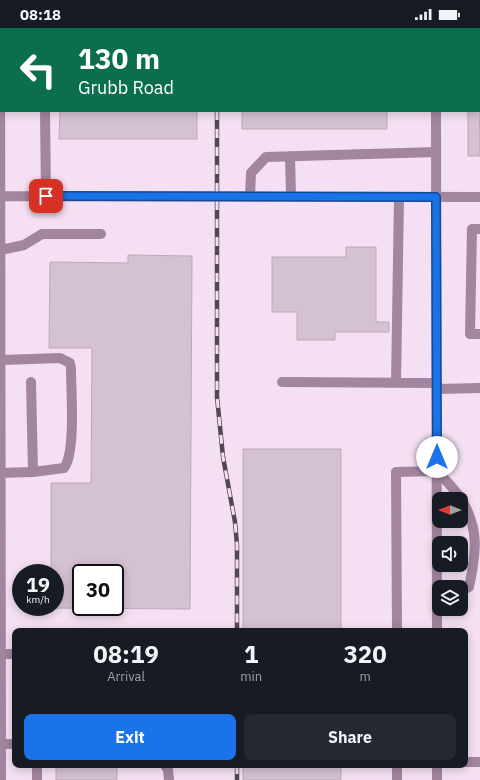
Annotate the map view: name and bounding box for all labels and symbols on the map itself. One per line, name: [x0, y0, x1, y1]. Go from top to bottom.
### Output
pin: [29, 179, 63, 213]
position arrow: [416, 436, 458, 478]
north arrow: [432, 492, 468, 528]
speed limit sign: 30: [72, 564, 124, 616]

